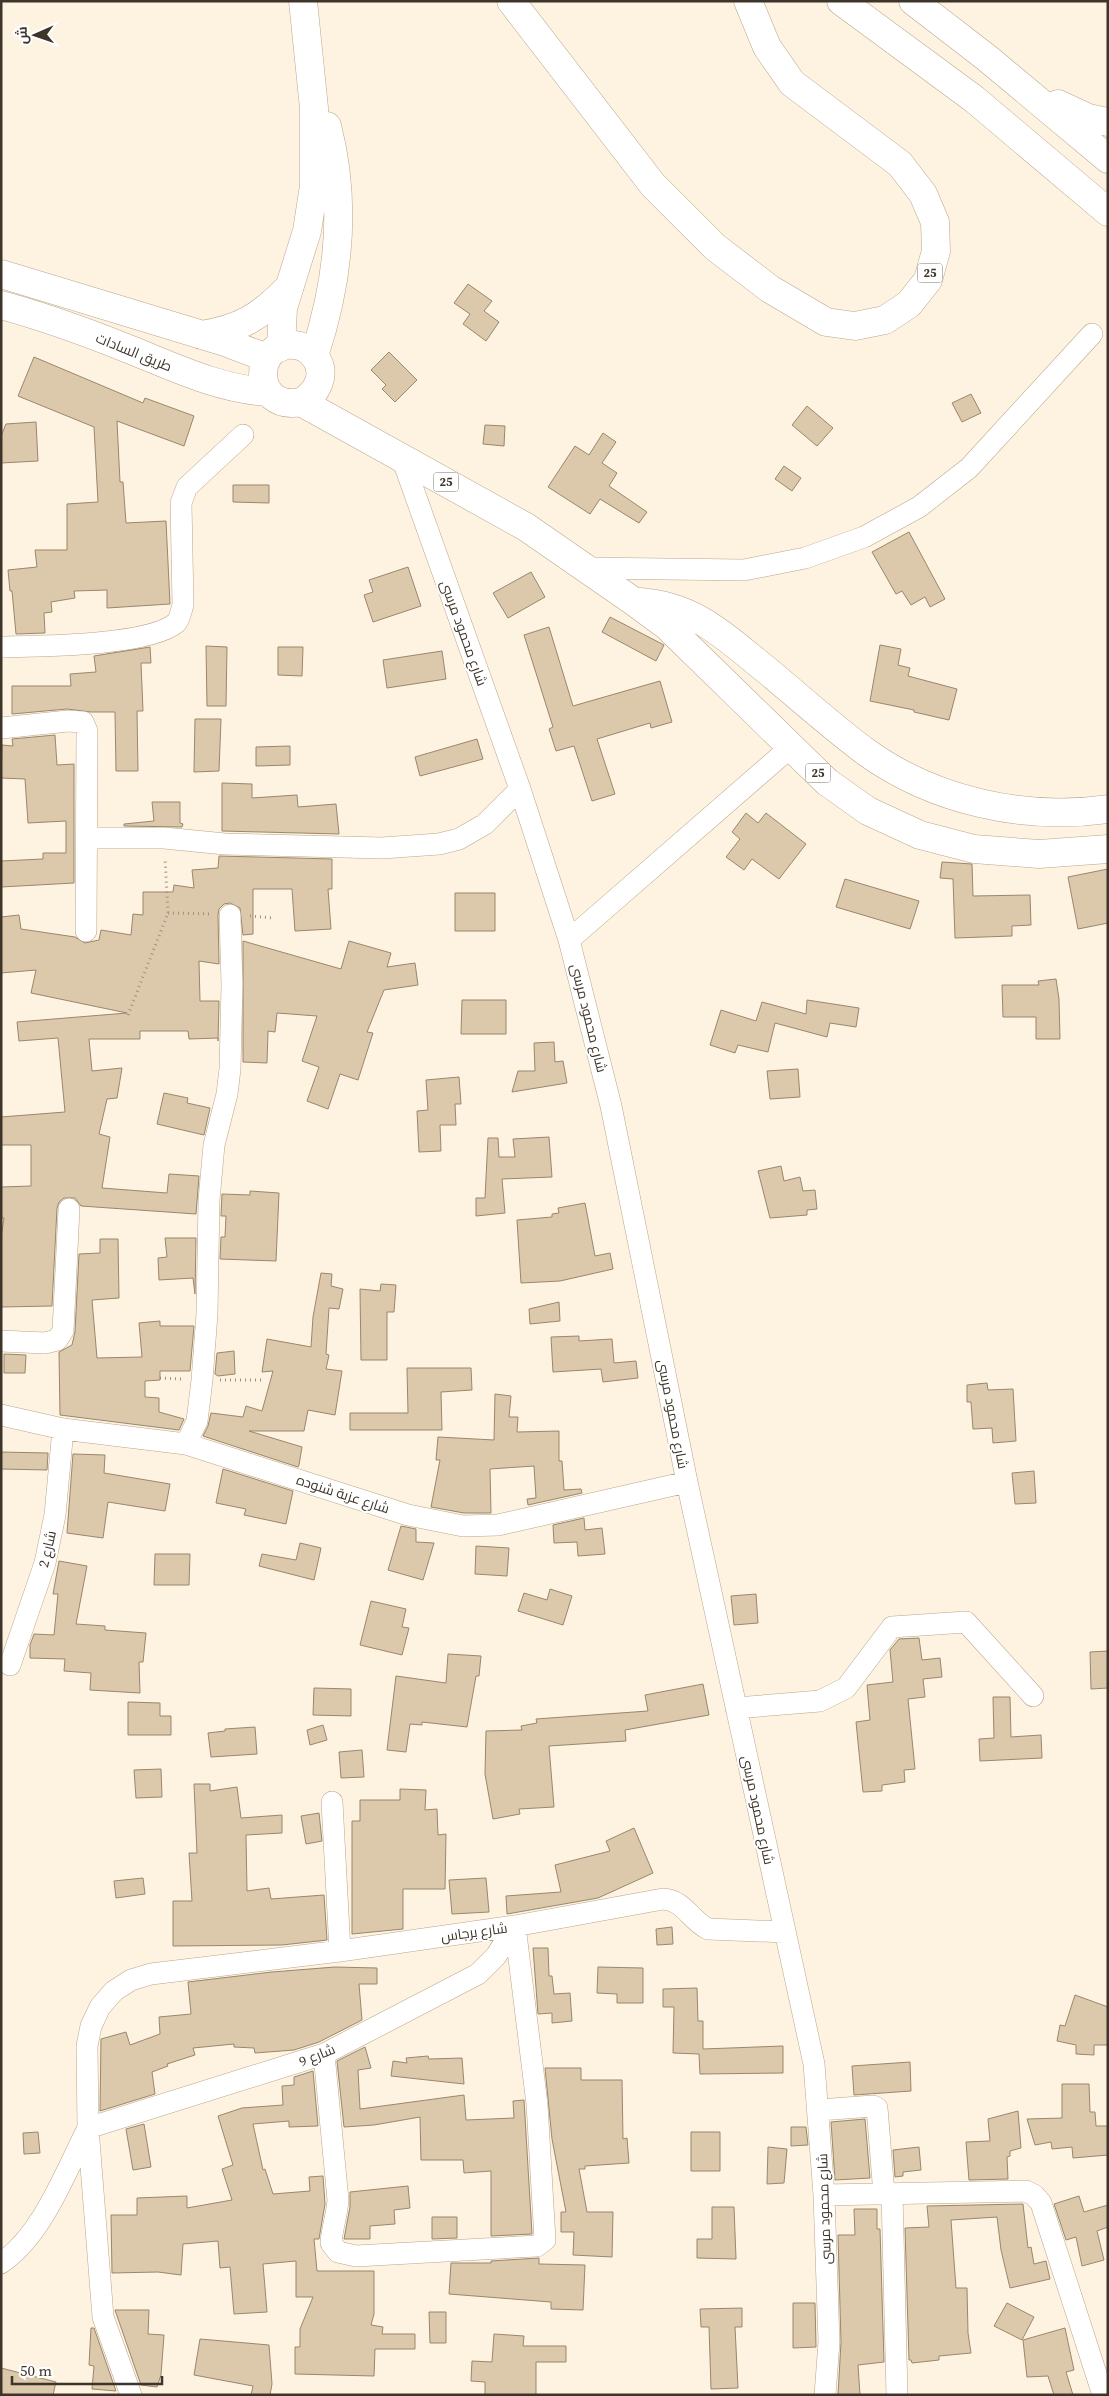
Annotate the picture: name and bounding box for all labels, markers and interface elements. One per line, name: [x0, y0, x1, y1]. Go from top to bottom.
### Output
north arrow: [10, 10, 60, 60]
text: ش: [12, 26, 32, 45]
road number: 25: [918, 264, 942, 282]
street label: طريق السادات: [93, 328, 175, 376]
road number: 25: [434, 472, 458, 492]
street label: شارع محمود مرسى: [436, 577, 492, 689]
road number: 25: [806, 764, 830, 782]
street label: شارع محمود مرسى: [566, 962, 612, 1074]
street label: شارع محمود مرسى: [653, 1358, 693, 1470]
street label: شارع عزبة شنوده: [294, 1470, 392, 1518]
street label: شارع 2: [33, 1529, 61, 1569]
street label: شارع محمود مرسى: [737, 1754, 779, 1866]
street label: شارع برجاس: [439, 1917, 509, 1947]
street label: شارع 9: [296, 2039, 338, 2071]
street label: شارع محمود مرسى: [812, 2153, 836, 2265]
scale bar: [12, 2354, 162, 2386]
text: 50 m: [20, 2360, 52, 2381]

